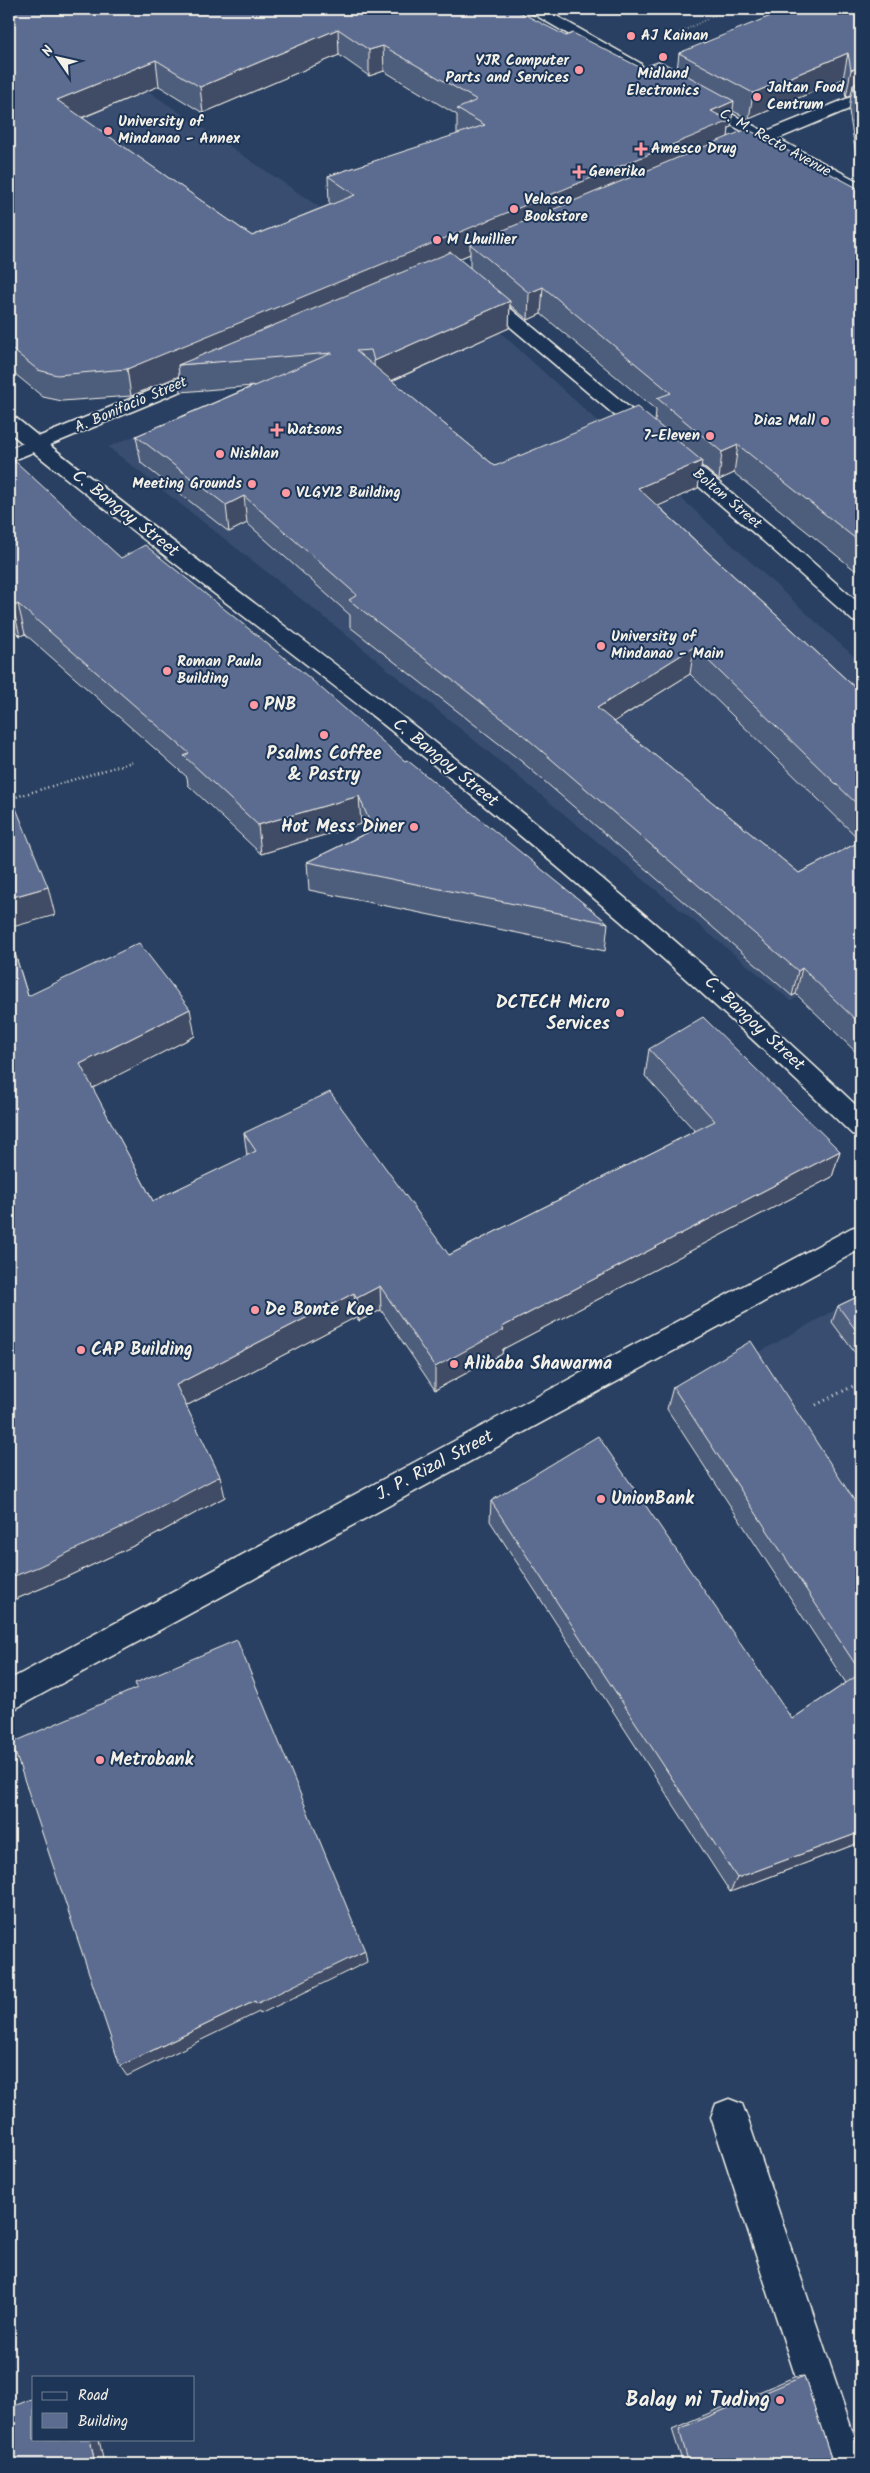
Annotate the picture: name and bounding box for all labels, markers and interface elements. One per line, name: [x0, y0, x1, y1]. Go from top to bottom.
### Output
place label: AJ Kainan: [641, 24, 708, 48]
marker: AJ Kainan: [625, 30, 637, 42]
north arrow: [32, 32, 82, 82]
text: N: [36, 41, 60, 61]
place label: YJR Computer Parts and Services: [445, 49, 570, 90]
marker: Midland Electronics: [657, 51, 669, 63]
place label: Midland Electronics: [627, 62, 699, 103]
marker: YJR Computer Parts and Services: [573, 64, 585, 76]
place label: Jaltan Food Centrum: [767, 76, 845, 117]
marker: Jaltan Food Centrum: [751, 91, 763, 103]
street label: C. M. Recto Avenue: [715, 102, 836, 184]
place label: University of Mindanao - Annex: [118, 110, 241, 151]
marker: University of Mindanao - Annex: [102, 125, 114, 137]
place label: Amesco Drug: [651, 137, 737, 161]
marker: Amesco Drug: [635, 143, 647, 155]
place label: Generika: [589, 160, 646, 184]
marker: Generika: [573, 166, 585, 178]
place label: Velasco Bookstore: [524, 188, 588, 229]
marker: Velasco Bookstore: [508, 203, 520, 215]
place label: M Lhuillier: [447, 228, 517, 252]
marker: M Lhuillier: [431, 234, 443, 246]
street label: A. Bonifacio Street: [71, 370, 191, 440]
place label: Diaz Mall: [754, 409, 815, 433]
marker: Diaz Mall: [819, 415, 831, 427]
place label: Watsons: [287, 418, 342, 442]
marker: Watsons: [271, 424, 283, 436]
place label: 7-Eleven: [643, 424, 700, 448]
marker: 7-Eleven: [704, 430, 716, 442]
place label: Nishlan: [230, 442, 279, 466]
marker: Nishlan: [214, 448, 226, 460]
street label: C. Bangoy Street: [65, 463, 186, 566]
street label: Bolton Street: [687, 463, 767, 536]
place label: Meeting Grounds: [132, 472, 242, 496]
marker: Meeting Grounds: [246, 478, 258, 490]
place label: VLGY12 Building: [296, 481, 401, 505]
marker: VLGY12 Building: [280, 487, 292, 499]
place label: University of Mindanao - Main: [611, 625, 724, 666]
marker: University of Mindanao - Main: [595, 640, 607, 652]
place label: Roman Paula Building: [177, 650, 262, 691]
marker: Roman Paula Building: [161, 665, 173, 677]
place label: PNB: [264, 691, 296, 720]
marker: PNB: [248, 699, 260, 711]
street label: C. Bangoy Street: [385, 711, 505, 816]
marker: Psalms Coffee & Pastry: [318, 729, 330, 741]
place label: Psalms Coffee & Pastry: [267, 740, 382, 790]
place label: Hot Mess Diner: [281, 813, 405, 842]
marker: Hot Mess Diner: [408, 821, 420, 833]
street label: C. Bangoy Street: [697, 969, 812, 1080]
place label: DCTECH Micro Services: [496, 989, 611, 1039]
marker: DCTECH Micro Services: [614, 1007, 626, 1019]
place label: De Bonte Koe: [265, 1296, 374, 1325]
marker: De Bonte Koe: [249, 1304, 261, 1316]
place label: CAP Building: [91, 1336, 193, 1365]
marker: CAP Building: [75, 1344, 87, 1356]
place label: Alibaba Shawarma: [464, 1350, 612, 1379]
marker: Alibaba Shawarma: [448, 1358, 460, 1370]
street label: J. P. Rizal Street: [371, 1422, 500, 1509]
place label: UnionBank: [611, 1485, 695, 1514]
marker: UnionBank: [595, 1493, 607, 1505]
place label: Metrobank: [110, 1746, 195, 1775]
marker: Metrobank: [94, 1754, 106, 1766]
legend: [32, 2376, 195, 2440]
text: Road: [78, 2384, 109, 2408]
place label: Balay ni Tuding: [626, 2384, 770, 2417]
marker: Balay ni Tuding: [774, 2394, 786, 2406]
text: Building: [78, 2410, 128, 2434]

